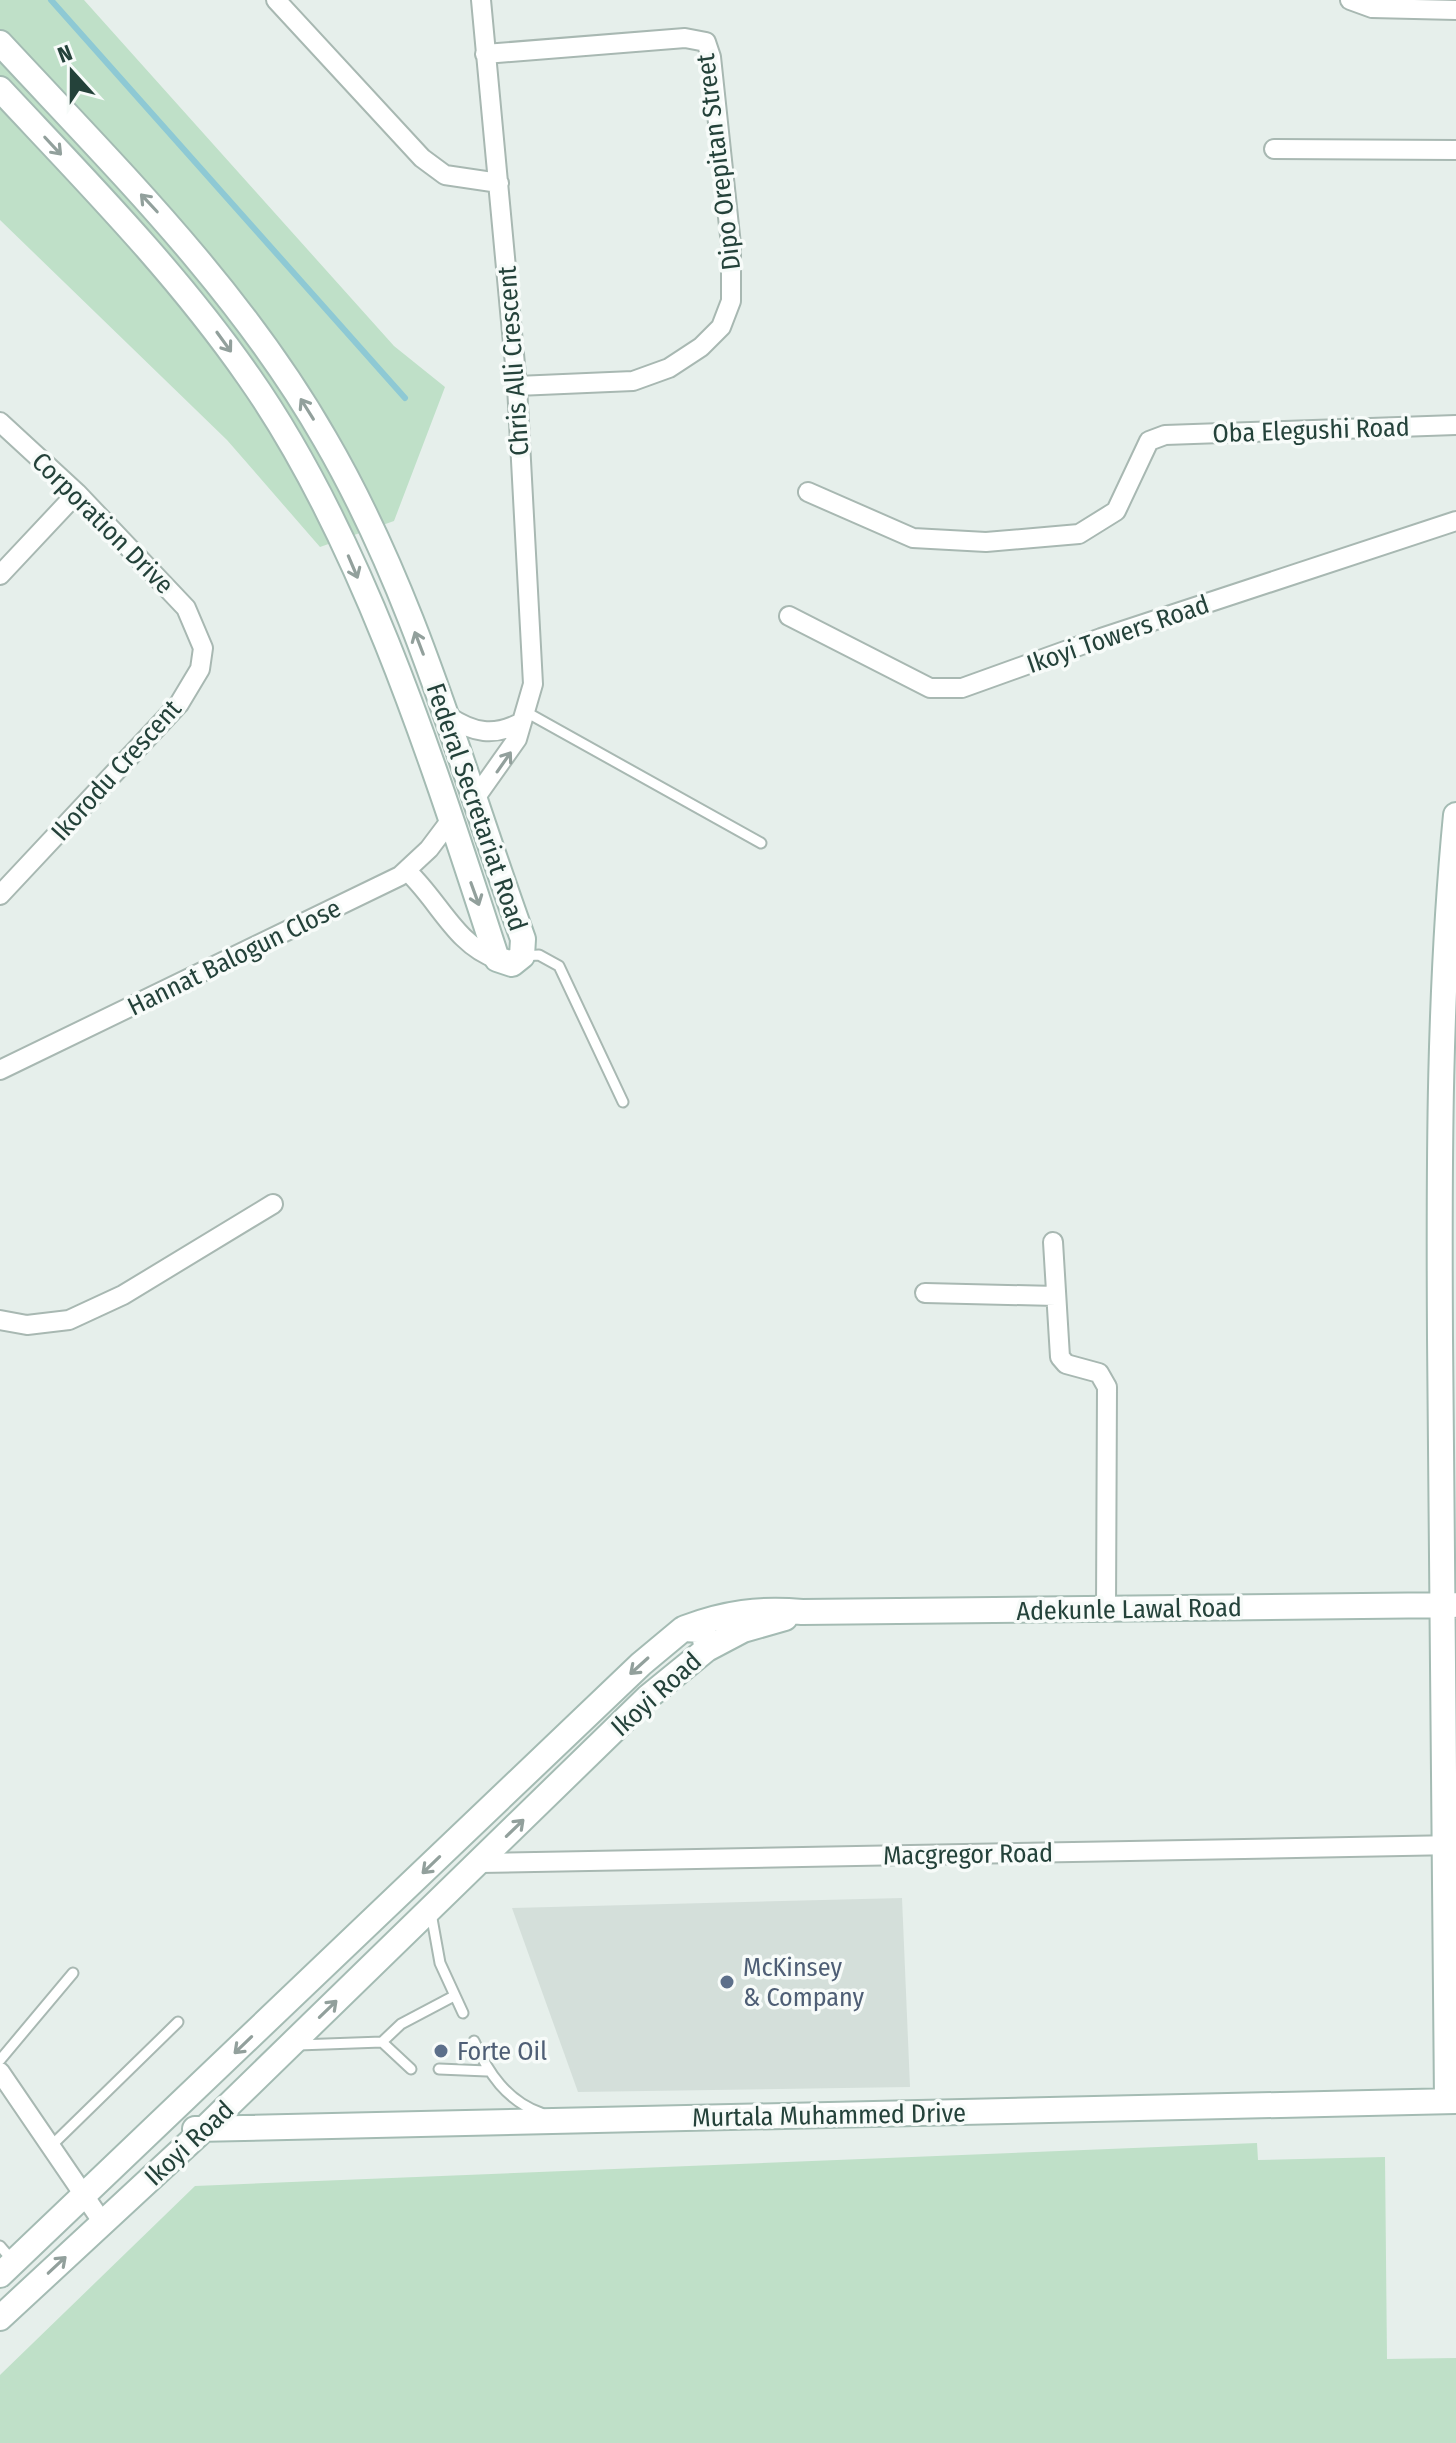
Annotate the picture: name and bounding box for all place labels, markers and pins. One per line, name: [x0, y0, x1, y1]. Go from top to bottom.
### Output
place label: McKinsey & Company: [743, 1952, 865, 2013]
marker: McKinsey & Company: [718, 1973, 736, 1991]
place label: Forte Oil: [457, 2036, 547, 2067]
marker: Forte Oil: [432, 2042, 450, 2060]

